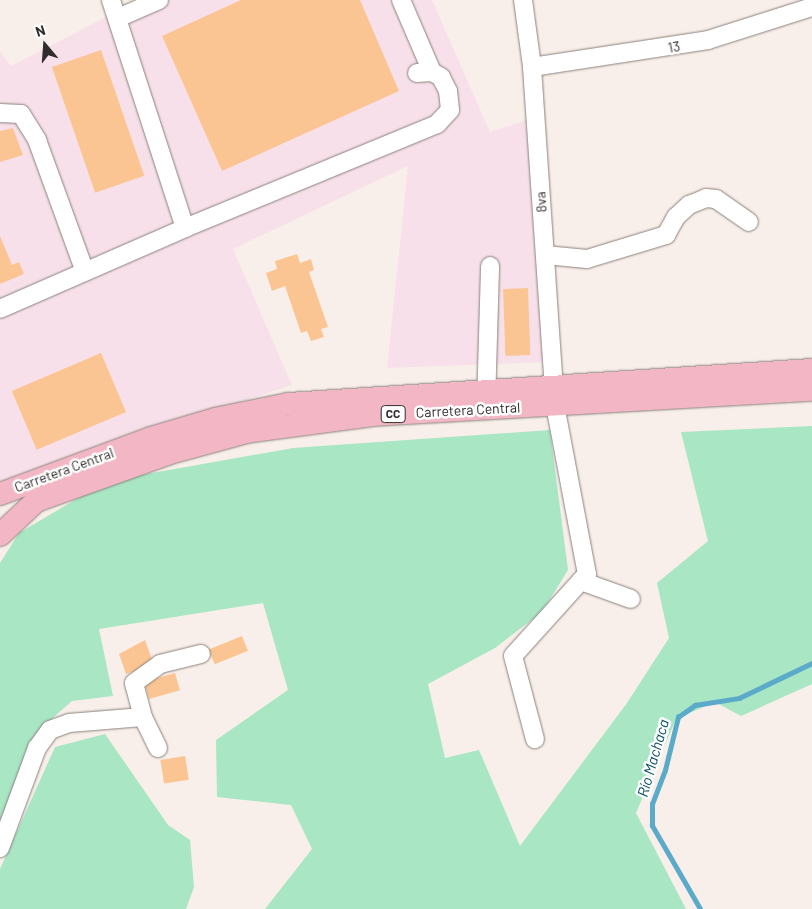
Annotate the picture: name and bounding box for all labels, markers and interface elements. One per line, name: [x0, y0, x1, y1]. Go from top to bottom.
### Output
north arrow: [20, 20, 70, 70]
text: N: [33, 21, 47, 40]
street label: 13: [667, 38, 681, 56]
street label: 8va: [532, 191, 550, 213]
street label: Carretera Central: [415, 399, 521, 421]
road number: CC: [380, 404, 406, 424]
street label: Carretera Central: [12, 444, 116, 496]
water label: Río Machaca: [633, 717, 673, 799]

